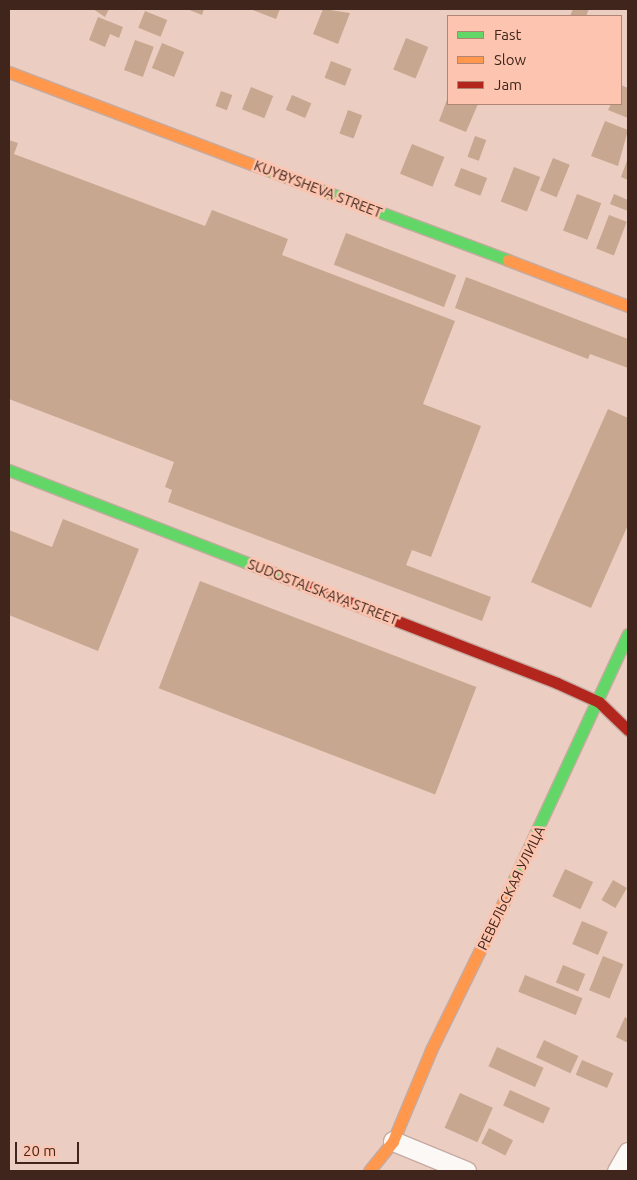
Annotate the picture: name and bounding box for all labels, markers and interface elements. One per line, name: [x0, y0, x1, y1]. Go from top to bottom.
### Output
legend: [447, 15, 622, 105]
text: Fast: [494, 26, 521, 43]
text: Slow: [494, 51, 526, 68]
text: Jam: [494, 76, 522, 93]
street label: KUYBYSHEVA STREET: [252, 157, 384, 221]
street label: SUDOSTALSKAYA STREET: [246, 556, 400, 628]
street label: РЕВЕЛЬСКАЯ УЛИЦА: [474, 823, 548, 953]
scale bar: [18, 1132, 81, 1164]
text: 20 m: [23, 1142, 56, 1159]

